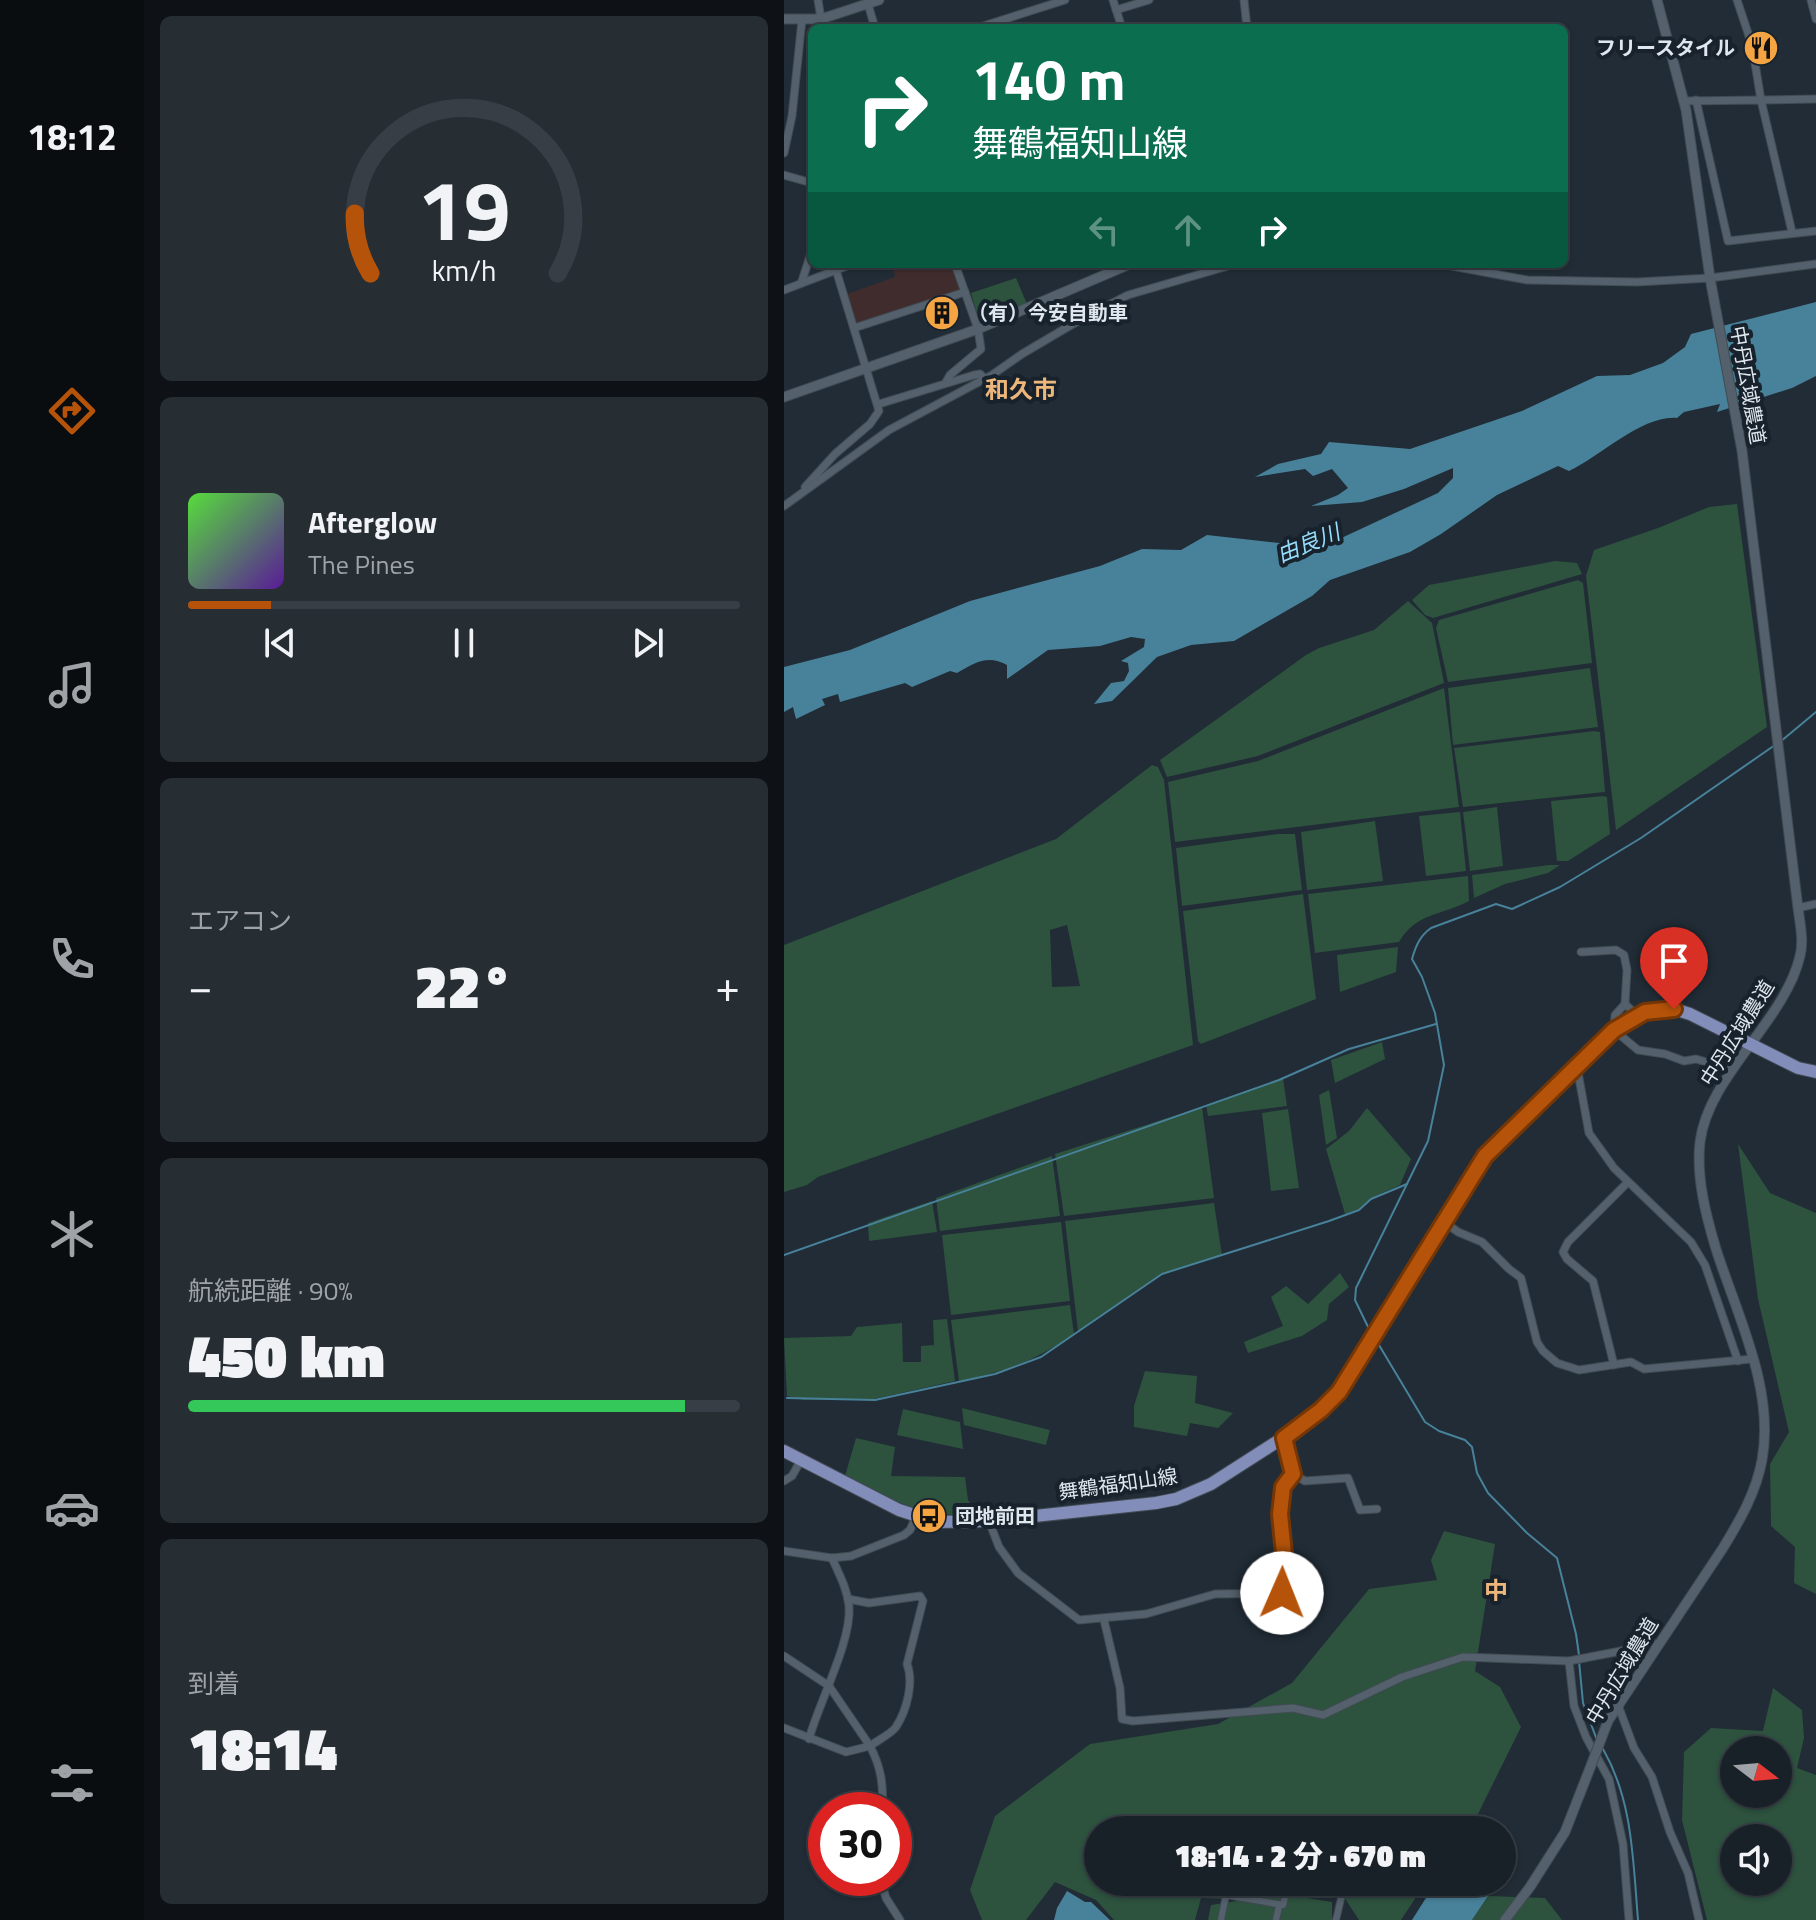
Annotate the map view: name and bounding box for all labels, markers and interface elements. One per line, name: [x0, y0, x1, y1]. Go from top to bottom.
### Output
restaurant icon: フリースタイル: [1742, 29, 1780, 67]
place label: フリースタイル: [1596, 32, 1735, 63]
text: 140 m: [972, 37, 1125, 122]
icon: right: [840, 56, 944, 160]
text: 18:12: [27, 109, 117, 164]
text: 舞鶴福知山線: [972, 115, 1188, 170]
text: 19: [417, 146, 511, 272]
icon: left: [1082, 208, 1126, 252]
icon: ahead: [1166, 208, 1210, 252]
icon: right: [1250, 208, 1294, 252]
text: km/h: [432, 250, 496, 293]
building icon: （有）今安自動車: [923, 294, 961, 332]
place label: （有）今安自動車: [968, 297, 1128, 328]
street label: 中丹広域農道: [1723, 323, 1774, 447]
district label: 和久市: [985, 371, 1057, 407]
icon: directions: [44, 383, 100, 439]
text: Afterglow: [308, 499, 437, 545]
water label: 由良川: [1271, 514, 1347, 571]
text: The Pines: [308, 545, 415, 584]
icon: previous: [258, 621, 302, 665]
icon: pause: [442, 621, 486, 665]
icon: next: [626, 621, 670, 665]
icon: music: [44, 657, 100, 713]
text: エアコン: [188, 901, 292, 940]
pin: [1640, 927, 1708, 1009]
icon: phone: [44, 931, 100, 987]
icon: arrive: [1652, 939, 1696, 983]
text: 22°: [415, 940, 514, 1031]
text: −: [188, 952, 213, 1019]
text: +: [715, 952, 740, 1019]
street label: 中丹広域農道: [1692, 974, 1782, 1092]
icon: climate: [44, 1206, 100, 1262]
text: 航続距離 · 90%: [188, 1271, 353, 1310]
text: 450 km: [188, 1309, 385, 1400]
street label: 舞鶴福知山線: [1056, 1460, 1180, 1507]
icon: car: [44, 1480, 100, 1536]
bus stop icon: 団地前田: [910, 1497, 948, 1535]
place label: 団地前田: [955, 1500, 1035, 1531]
position arrow: [1240, 1551, 1324, 1635]
district label: 中: [1484, 1572, 1508, 1608]
street label: 中丹広域農道: [1577, 1611, 1666, 1730]
text: 到着: [188, 1664, 240, 1703]
text: 18:14: [188, 1702, 337, 1793]
north arrow: [1720, 1736, 1792, 1808]
map controls: [1720, 1736, 1792, 1896]
icon: filters: [44, 1755, 100, 1811]
speed limit sign: 30: [808, 1792, 912, 1896]
button: sound: [1720, 1824, 1792, 1896]
text: 18:14 · 2 分 · 670 m: [1174, 1833, 1426, 1879]

